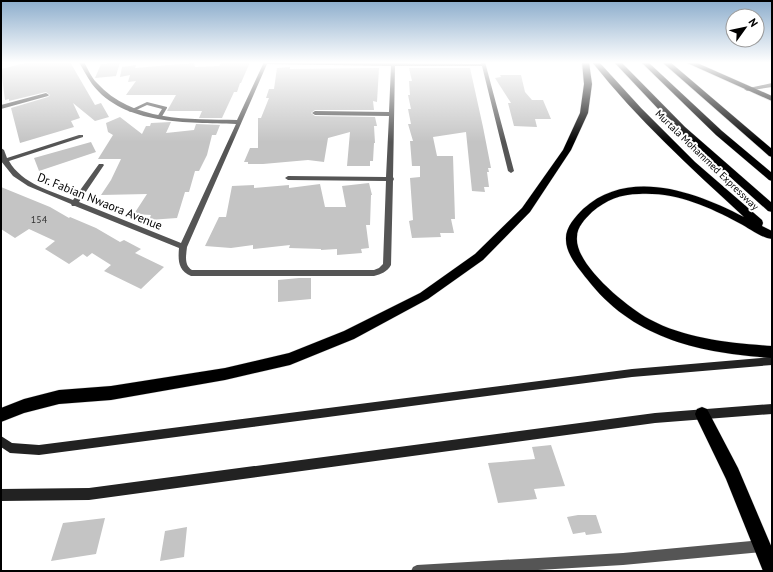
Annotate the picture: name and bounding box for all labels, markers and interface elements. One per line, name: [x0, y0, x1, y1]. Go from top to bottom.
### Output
north arrow: [725, 8, 765, 48]
text: N: [746, 16, 761, 29]
street label: Murtala Mohammed Expressway: [653, 107, 762, 213]
street label: Dr. Fabian Nwaora Avenue: [35, 169, 165, 233]
house number: 154: [31, 213, 48, 226]

